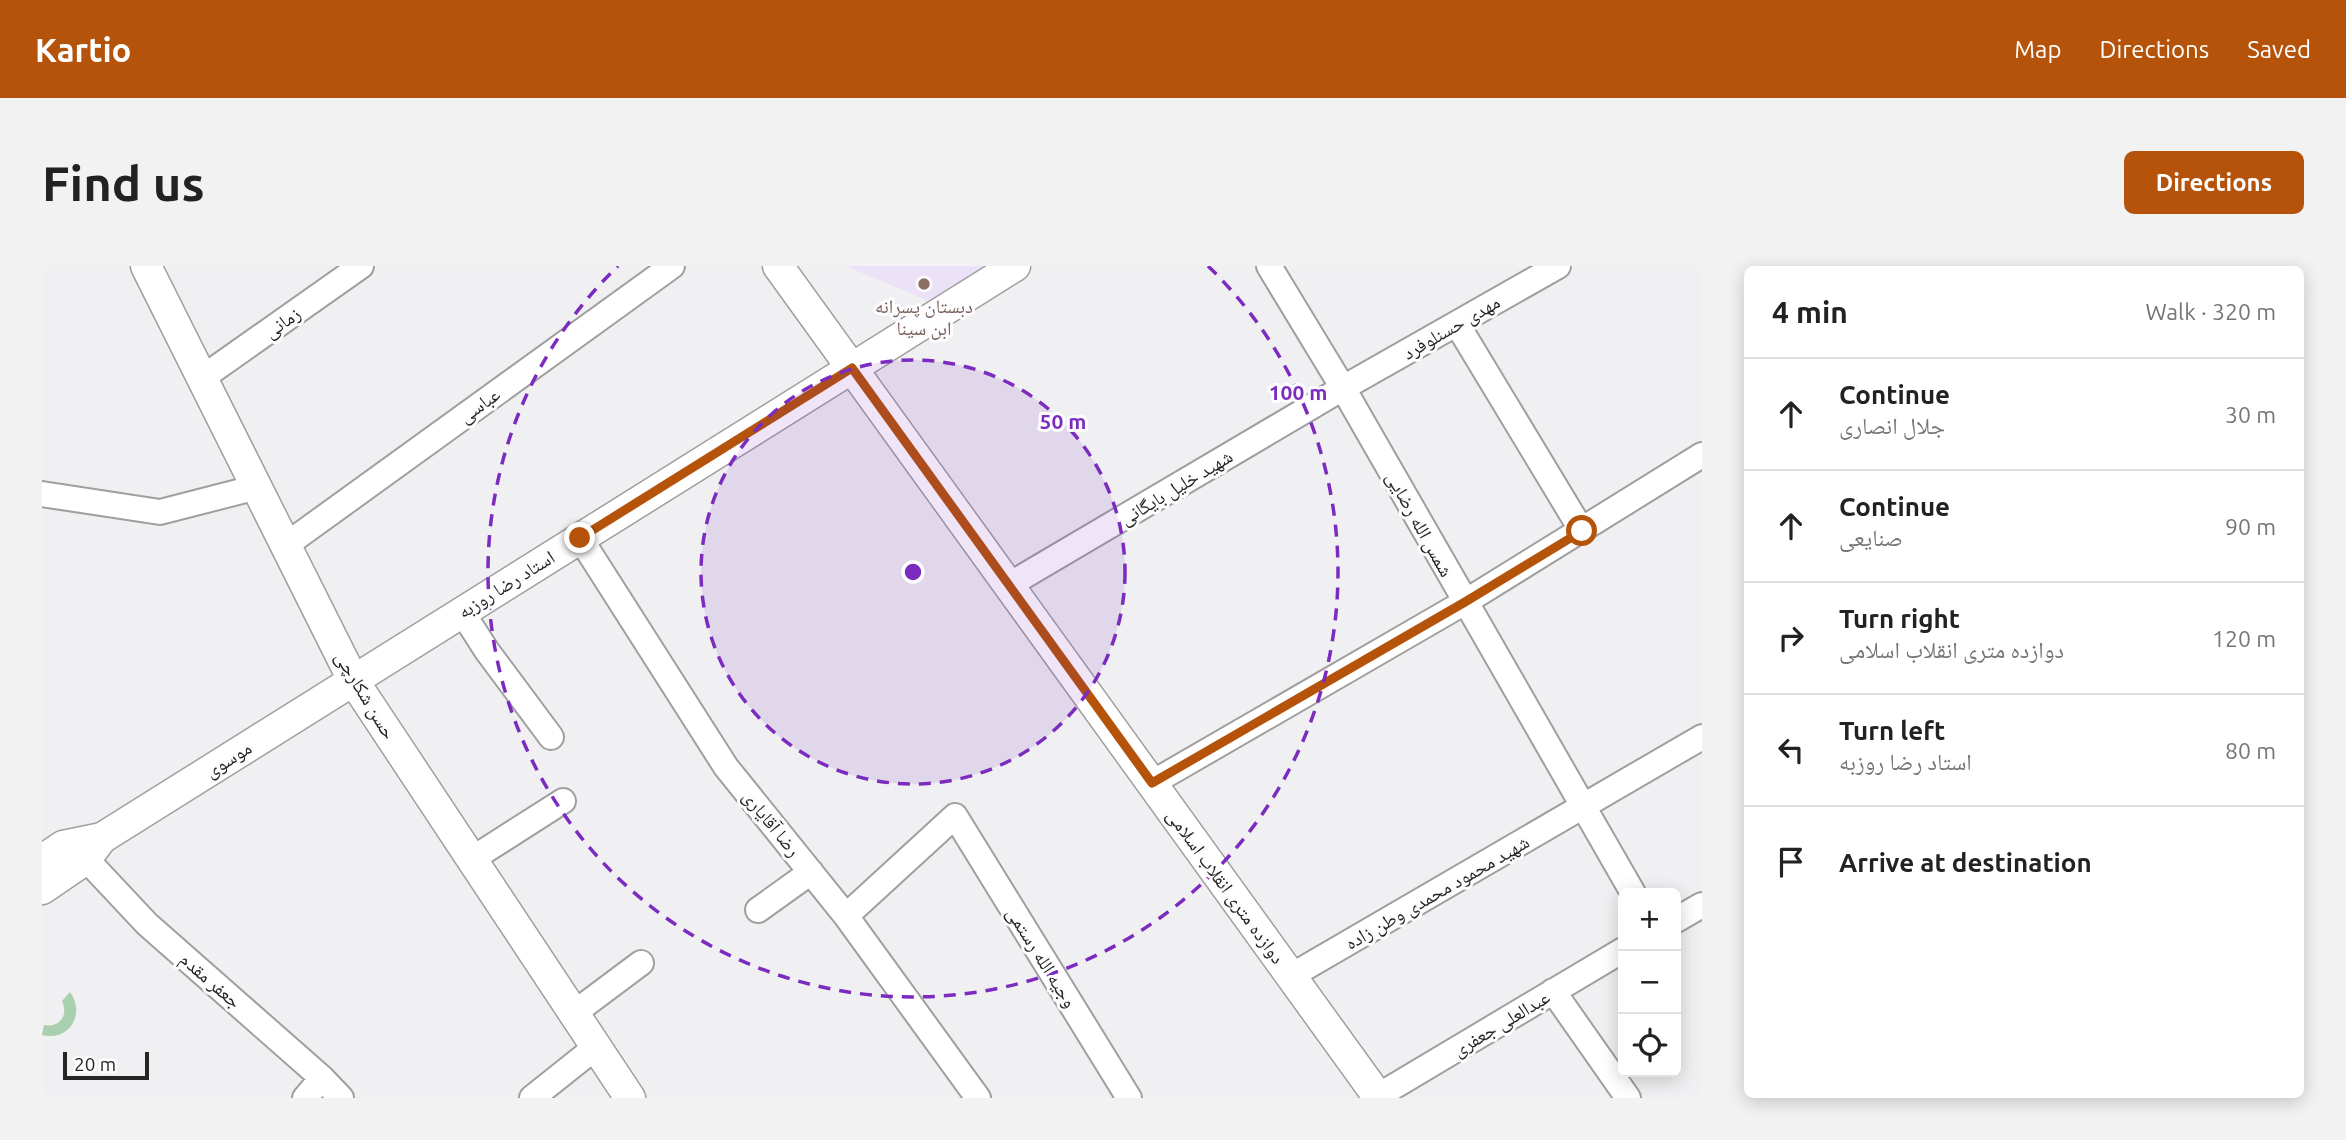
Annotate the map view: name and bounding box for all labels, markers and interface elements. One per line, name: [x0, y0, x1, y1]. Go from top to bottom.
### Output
text: Kartio: [35, 31, 131, 68]
text: Map: [2014, 36, 2061, 63]
text: Directions: [2099, 36, 2209, 63]
text: Saved: [2247, 36, 2311, 63]
button: Directions: [2124, 151, 2304, 214]
text: Find us: [42, 155, 205, 210]
marker: دبستان پسرانه ابن سینا: [916, 276, 932, 292]
street label: مهدی حسنلوفرد: [1399, 290, 1504, 364]
place label: دبستان پسرانه ابن سینا: [875, 295, 973, 340]
text: 4 min: [1772, 295, 1848, 329]
text: Walk · 320 m: [2145, 299, 2276, 324]
street label: زمانی: [260, 302, 305, 343]
text: 100 m: [1269, 380, 1327, 404]
text: Continue: [1839, 380, 1950, 409]
street label: عباسی: [454, 382, 505, 428]
icon: ahead: [1772, 395, 1810, 433]
text: 30 m: [2225, 402, 2276, 427]
text: 50 m: [1040, 409, 1086, 433]
text: جلال انصاری: [1839, 413, 1945, 438]
street label: شهید خلیل بایگانی: [1116, 445, 1237, 530]
street label: شمس الله رضایی: [1381, 468, 1458, 581]
text: Continue: [1839, 492, 1950, 521]
icon: ahead: [1772, 507, 1810, 545]
text: 90 m: [2225, 514, 2276, 539]
route start: [1566, 515, 1597, 546]
route end: [564, 522, 595, 553]
text: صنایعی: [1839, 525, 1903, 550]
street label: استاد رضا روزبه: [454, 546, 559, 623]
centre of rings: [901, 560, 925, 584]
text: Turn right: [1839, 604, 1960, 633]
icon: right: [1772, 619, 1810, 657]
text: 120 m: [2212, 626, 2276, 651]
text: دوازده متری انقلاب اسلامی: [1839, 637, 2064, 662]
street label: حسن شکارچی: [330, 647, 401, 743]
text: Turn left: [1839, 716, 1945, 745]
icon: left: [1772, 731, 1810, 769]
street label: موسوی: [201, 736, 256, 783]
text: 80 m: [2225, 738, 2276, 763]
text: استاد رضا روزبه: [1839, 749, 1972, 774]
street label: رضا آقایاری: [738, 785, 805, 861]
street label: دوازده متری انقلاب اسلامی: [1162, 804, 1290, 968]
street label: شهید محمود محمدی وطن زاده: [1341, 830, 1533, 955]
icon: arrive: [1772, 843, 1810, 881]
text: Arrive at destination: [1839, 848, 2092, 877]
map controls: [1618, 888, 1681, 1077]
button: +: [1618, 888, 1681, 951]
street label: وجیه الله رستمی: [1001, 903, 1082, 1012]
street label: جعفر مقدم: [174, 948, 246, 1015]
button: −: [1618, 951, 1681, 1014]
street label: عبدالعلی جعفری: [1448, 985, 1554, 1061]
button: locate: [1618, 1014, 1681, 1077]
scale bar: [63, 1049, 149, 1081]
text: 20 m: [74, 1053, 116, 1075]

